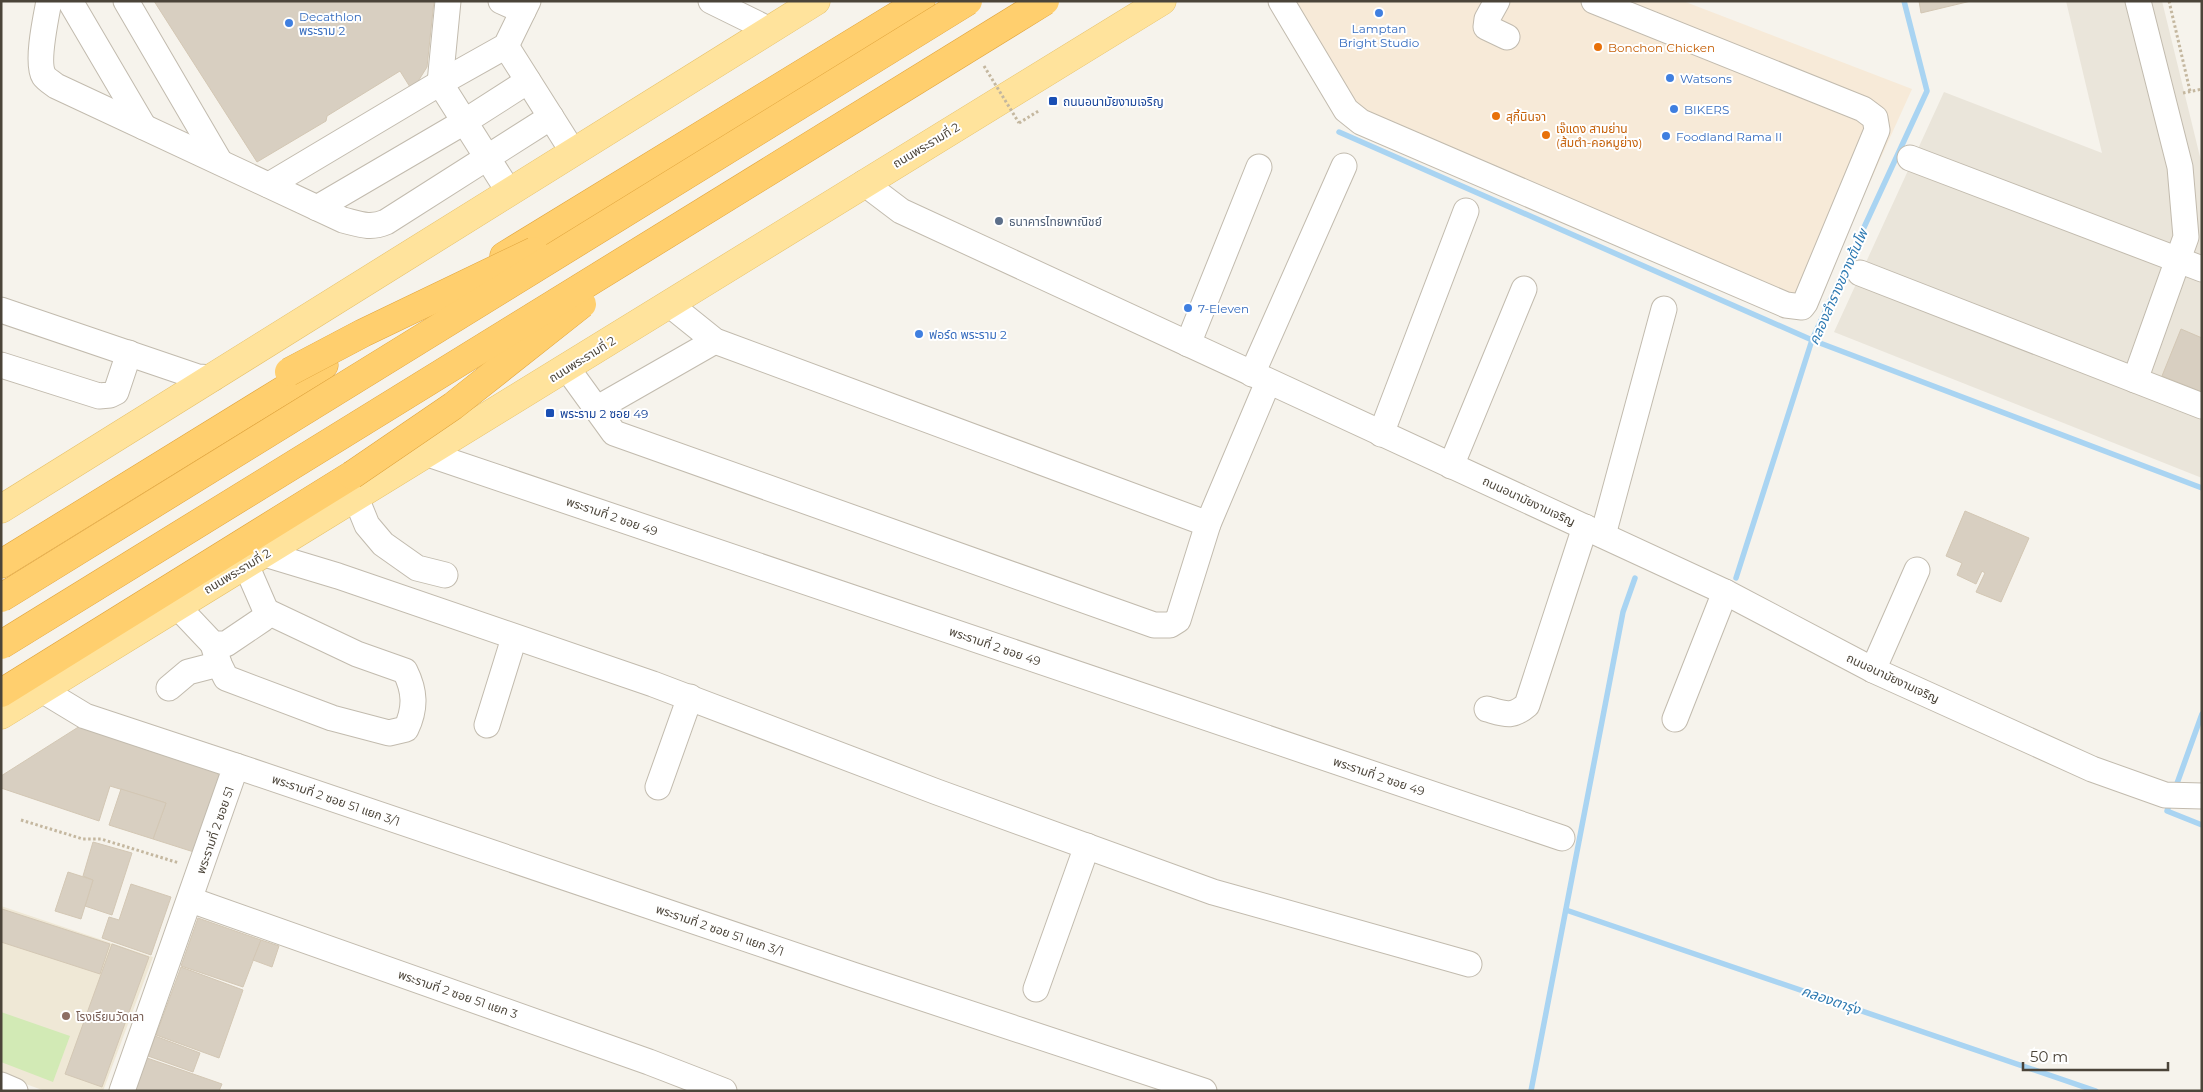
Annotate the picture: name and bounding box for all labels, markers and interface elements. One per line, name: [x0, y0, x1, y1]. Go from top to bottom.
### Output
marker: Lamptan Bright Studio: [1373, 7, 1385, 19]
place label: Decathlon พระราม 2: [299, 9, 362, 38]
marker: Decathlon พระราม 2: [283, 17, 295, 29]
place label: Lamptan Bright Studio: [1339, 21, 1419, 50]
place label: Bonchon Chicken: [1608, 40, 1715, 55]
marker: Bonchon Chicken: [1592, 41, 1604, 53]
place label: Watsons: [1680, 71, 1732, 86]
marker: Watsons: [1664, 72, 1676, 84]
place label: ถนนอนามัยงามเจริญ: [1063, 94, 1164, 109]
marker: ถนนอนามัยงามเจริญ: [1047, 95, 1059, 107]
place label: BIKERS: [1684, 102, 1729, 117]
marker: BIKERS: [1668, 103, 1680, 115]
place label: สุกี้นินจา: [1506, 108, 1546, 124]
marker: สุกี้นินจา: [1490, 110, 1502, 122]
street label: ถนนพระรามที่ 2: [889, 118, 962, 171]
place label: เจ๊แดง สามย่าน (ส้มตำ-คอหมูย่าง): [1556, 121, 1642, 150]
marker: เจ๊แดง สามย่าน (ส้มตำ-คอหมูย่าง): [1540, 129, 1552, 141]
place label: Foodland Rama II: [1676, 129, 1782, 144]
marker: Foodland Rama II: [1660, 130, 1672, 142]
place label: ธนาคารไทยพาณิชย์: [1009, 214, 1102, 229]
marker: ธนาคารไทยพาณิชย์: [993, 215, 1005, 227]
water label: คลองลำรางขวางต้นโพ: [1804, 224, 1873, 348]
place label: 7-Eleven: [1198, 301, 1249, 316]
marker: 7-Eleven: [1182, 302, 1194, 314]
place label: ฟอร์ด พระราม 2: [929, 327, 1007, 342]
marker: ฟอร์ด พระราม 2: [913, 328, 925, 340]
street label: ถนนพระรามที่ 2: [545, 332, 618, 385]
place label: พระราม 2 ซอย 49: [560, 406, 648, 421]
marker: พระราม 2 ซอย 49: [544, 407, 556, 419]
street label: ถนนอนามัยงามเจริญ: [1480, 473, 1578, 529]
street label: พระรามที่ 2 ซอย 49: [564, 492, 660, 539]
street label: ถนนพระรามที่ 2: [200, 544, 273, 597]
street label: พระรามที่ 2 ซอย 49: [947, 622, 1043, 669]
street label: ถนนอนามัยงามเจริญ: [1844, 650, 1942, 706]
street label: พระรามที่ 2 ซอย 49: [1331, 752, 1427, 799]
street label: พระรามที่ 2 ซอย 51 แยก 3/1: [270, 770, 402, 829]
street label: พระรามที่ 2 ซอย 51: [192, 784, 237, 876]
street label: พระรามที่ 2 ซอย 51 แยก 3/1: [654, 900, 786, 959]
street label: พระรามที่ 2 ซอย 51 แยก 3: [396, 966, 520, 1022]
water label: คลองตารุ่ง: [1799, 982, 1864, 1019]
place label: โรงเรียนวัดเลา: [76, 1009, 144, 1024]
marker: โรงเรียนวัดเลา: [60, 1010, 72, 1022]
scale bar: [2023, 1040, 2168, 1072]
text: 50 m: [2030, 1047, 2068, 1066]

